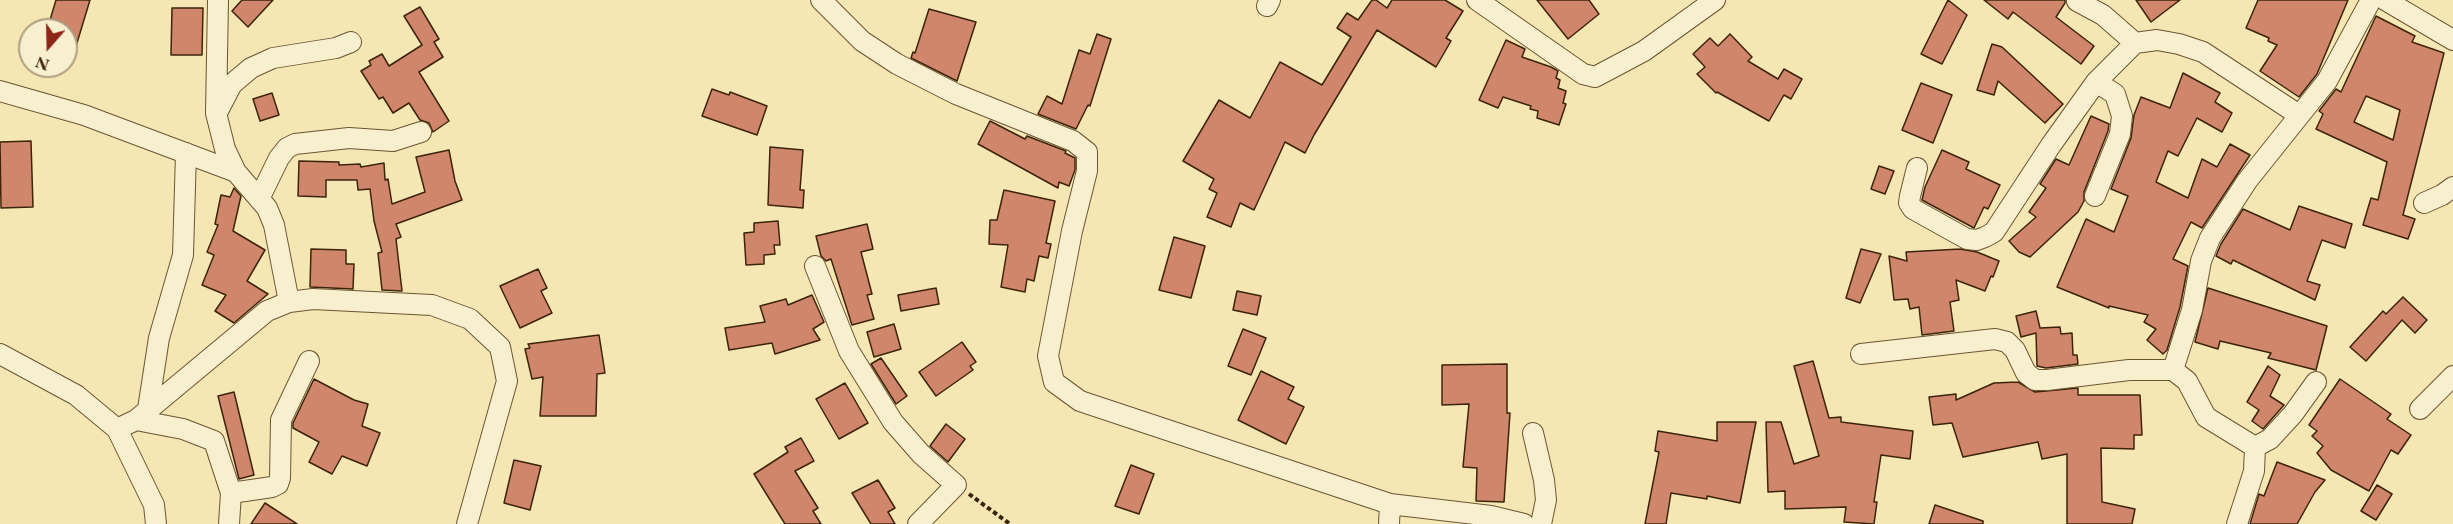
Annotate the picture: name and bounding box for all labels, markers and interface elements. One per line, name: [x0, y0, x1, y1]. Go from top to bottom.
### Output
north arrow: [18, 18, 78, 78]
text: N: [33, 51, 52, 76]

